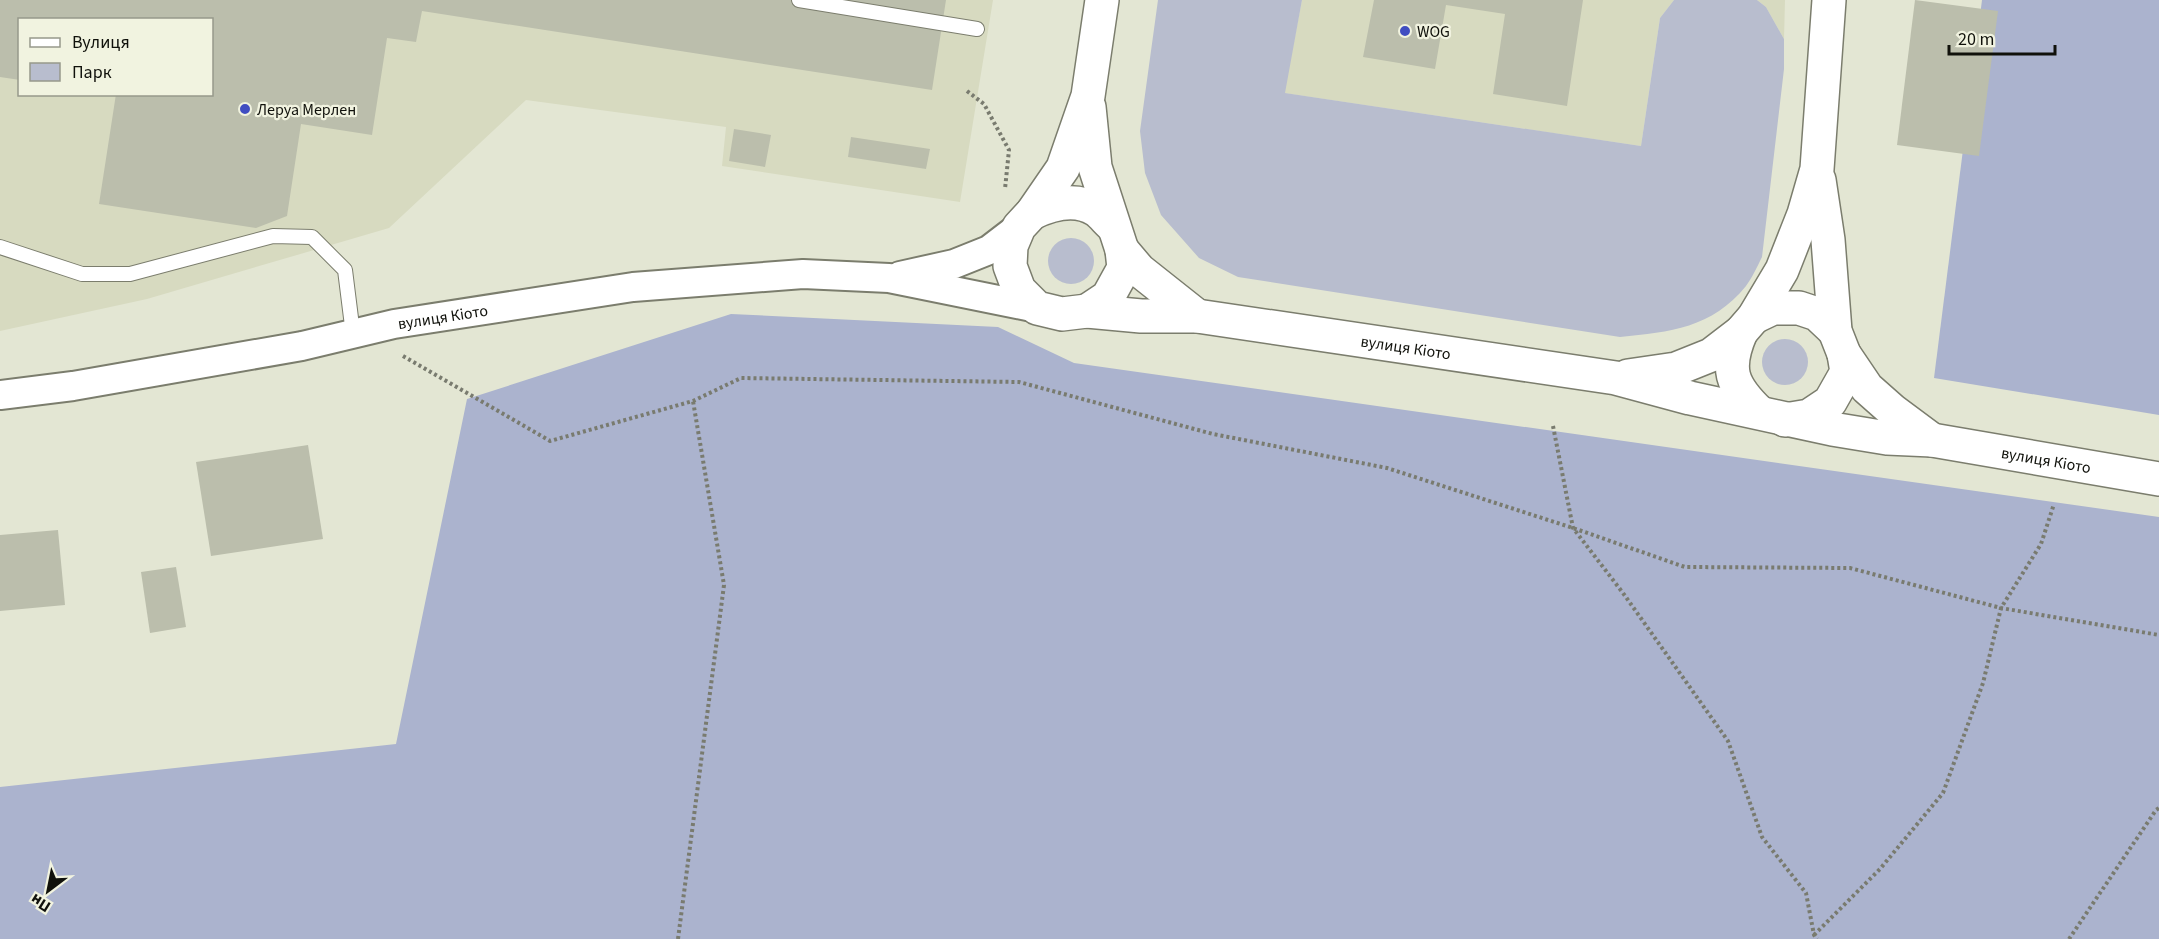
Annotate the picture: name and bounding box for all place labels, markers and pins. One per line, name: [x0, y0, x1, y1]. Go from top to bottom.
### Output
place label: WOG: [1417, 21, 1450, 43]
marker: WOG: [1398, 24, 1412, 38]
place label: Леруа Мерлен: [257, 99, 356, 121]
marker: Леруа Мерлен: [238, 102, 252, 116]

